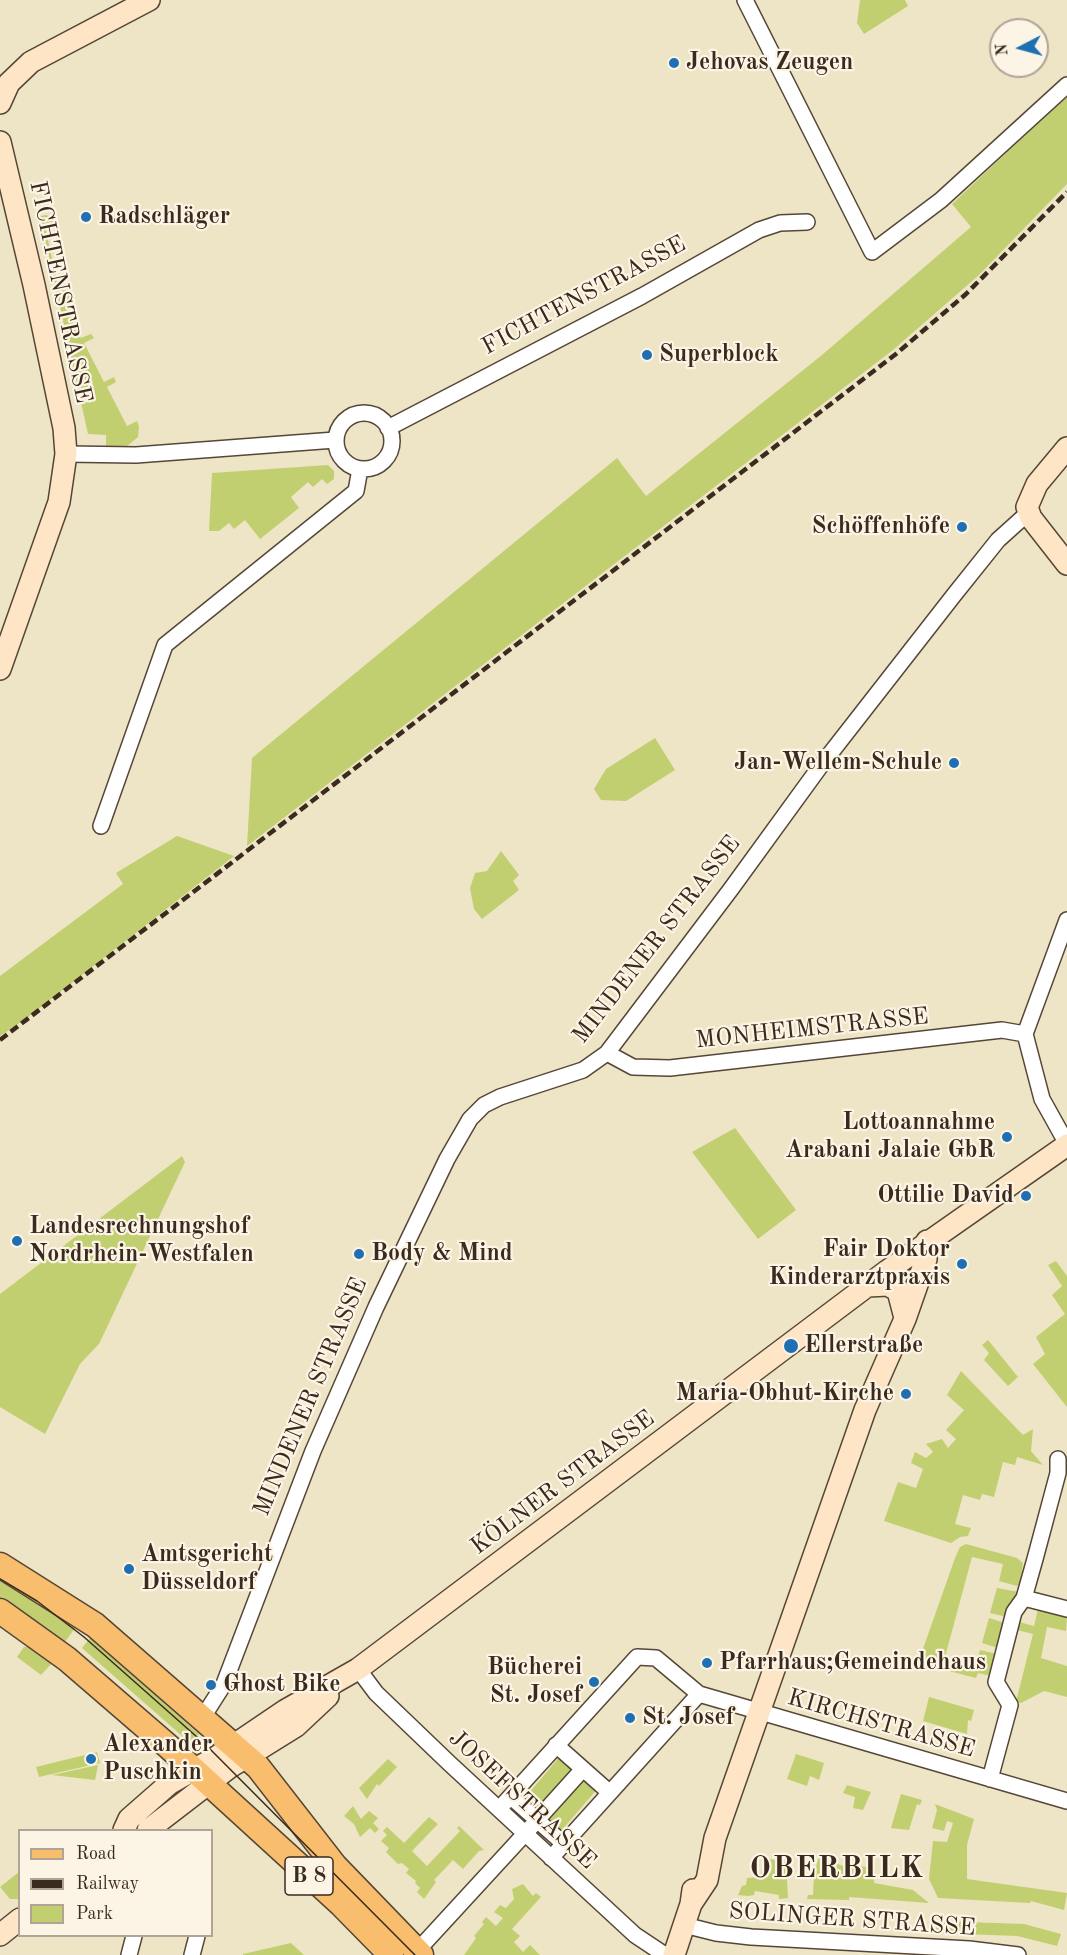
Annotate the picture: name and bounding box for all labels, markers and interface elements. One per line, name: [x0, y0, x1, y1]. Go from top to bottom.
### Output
north arrow: [989, 18, 1049, 78]
text: N: [994, 43, 1012, 57]
place label: Jehovas Zeugen: [686, 49, 853, 77]
marker: Jehovas Zeugen: [667, 56, 681, 70]
street label: FICHTENSTRASSE: [22, 178, 98, 406]
place label: Radschläger: [98, 203, 230, 231]
marker: Radschläger: [79, 210, 93, 224]
street label: FICHTENSTRASSE: [477, 230, 691, 362]
place label: Superblock: [659, 341, 779, 369]
marker: Superblock: [640, 348, 654, 362]
place label: Schöffenhöfe: [812, 513, 950, 541]
marker: Schöffenhöfe: [955, 520, 969, 534]
place label: Jan-Wellem-Schule: [734, 749, 942, 777]
marker: Jan-Wellem-Schule: [947, 756, 961, 770]
street label: MINDENER STRASSE: [567, 830, 747, 1050]
street label: MONHEIMSTRASSE: [694, 1002, 930, 1056]
place label: Lottoannahme Arabani Jalaie GbR: [785, 1109, 995, 1165]
marker: Lottoannahme Arabani Jalaie GbR: [1000, 1130, 1014, 1144]
place label: Ottilie David: [877, 1182, 1014, 1210]
marker: Ottilie David: [1019, 1189, 1033, 1203]
place label: Landesrechnungshof Nordrhein-Westfalen: [29, 1213, 254, 1269]
marker: Landesrechnungshof Nordrhein-Westfalen: [10, 1234, 24, 1248]
place label: Fair Doktor Kinderarztpraxis: [768, 1236, 950, 1292]
place label: Body & Mind: [371, 1240, 513, 1268]
marker: Body & Mind: [352, 1247, 366, 1261]
marker: Fair Doktor Kinderarztpraxis: [955, 1257, 969, 1271]
street label: MINDENER STRASSE: [248, 1273, 374, 1521]
place label: Ellerstraße: [804, 1332, 923, 1360]
marker: Ellerstraße: [782, 1337, 800, 1355]
place label: Maria-Obhut-Kirche: [676, 1380, 894, 1408]
marker: Maria-Obhut-Kirche: [899, 1387, 913, 1401]
street label: KÖLNER STRASSE: [465, 1404, 661, 1562]
place label: Amtsgericht Düsseldorf: [141, 1541, 273, 1597]
marker: Amtsgericht Düsseldorf: [122, 1562, 136, 1576]
place label: Pfarrhaus;Gemeindehaus: [719, 1649, 986, 1677]
place label: Bücherei St. Josef: [487, 1654, 582, 1710]
marker: Pfarrhaus;Gemeindehaus: [700, 1656, 714, 1670]
place label: Ghost Bike: [223, 1671, 341, 1699]
marker: Bücherei St. Josef: [587, 1675, 601, 1689]
marker: Ghost Bike: [204, 1678, 218, 1692]
street label: KIRCHSTRASSE: [784, 1683, 978, 1765]
place label: St. Josef: [642, 1704, 734, 1732]
marker: St. Josef: [623, 1711, 637, 1725]
street label: JOSEFSTRASSE: [442, 1724, 602, 1876]
place label: Alexander Puschkin: [103, 1731, 212, 1787]
marker: Alexander Puschkin: [84, 1752, 98, 1766]
legend: [18, 1829, 213, 1937]
text: Road: [76, 1845, 116, 1863]
district label: OBERBILK: [750, 1851, 924, 1887]
road number: B 8: [285, 1857, 333, 1895]
text: Railway: [76, 1875, 139, 1893]
street label: SOLINGER STRASSE: [728, 1897, 976, 1943]
text: Park: [76, 1905, 113, 1923]

